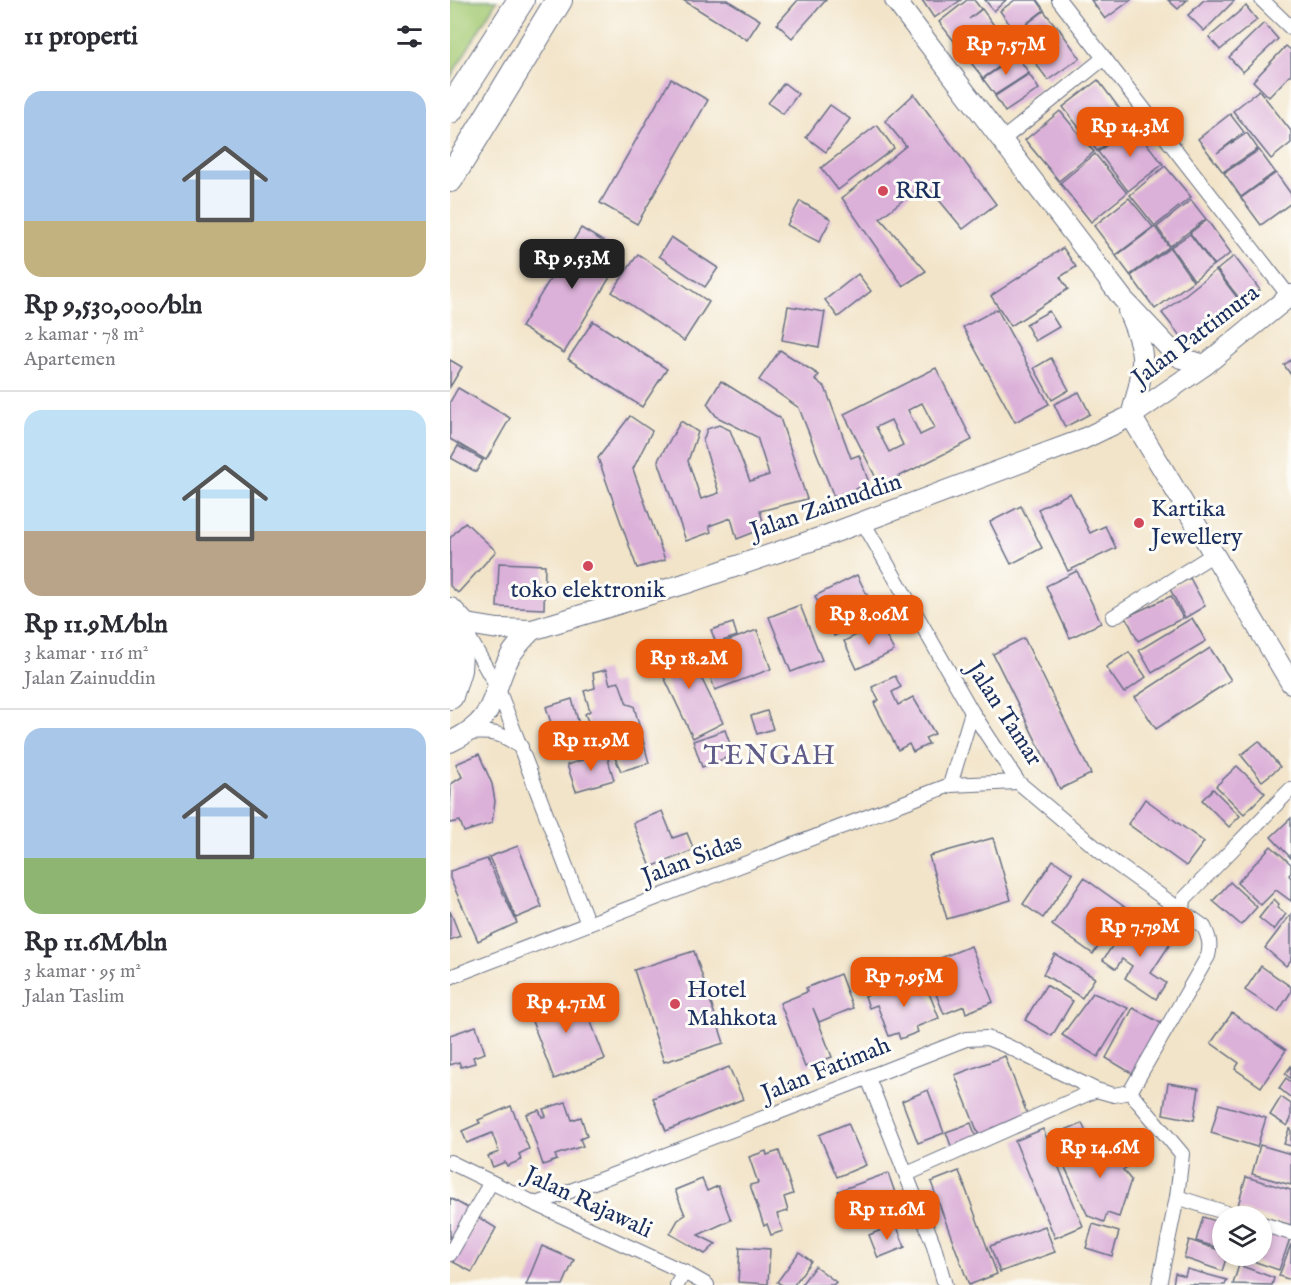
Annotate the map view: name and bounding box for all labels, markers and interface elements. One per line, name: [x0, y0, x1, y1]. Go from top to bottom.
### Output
text: 11 properti: [24, 20, 138, 53]
icon: filters: [393, 20, 426, 53]
pin: Rp 7.57M: [944, 25, 1068, 76]
text: Rp 7.57M: [966, 32, 1046, 57]
pin: Rp 14.3M: [1068, 107, 1192, 158]
text: Rp 14.3M: [1091, 114, 1169, 139]
icon: home: [171, 130, 279, 238]
place label: RRI: [895, 176, 942, 207]
marker: RRI: [876, 184, 890, 198]
pin: Rp 9.53M: [510, 239, 634, 290]
text: Rp 9.53M: [534, 246, 610, 271]
street label: Jalan Pattimura: [1124, 278, 1266, 396]
text: Rp 9,530,000/bln: [24, 289, 202, 322]
text: 2 kamar · 78 m²: [24, 322, 144, 347]
text: Apartemen: [24, 347, 116, 372]
icon: home: [171, 449, 279, 557]
street label: Jalan Zainuddin: [743, 467, 906, 548]
place label: Kartika Jewellery: [1148, 494, 1243, 553]
marker: Kartika Jewellery: [1132, 516, 1146, 530]
marker: toko elektronik: [581, 559, 595, 573]
place label: toko elektronik: [510, 575, 666, 606]
pin: Rp 8.06M: [807, 595, 931, 646]
text: Rp 8.06M: [829, 602, 909, 627]
text: Rp 11.9M/bln: [24, 608, 168, 641]
pin: Rp 18.2M: [627, 639, 751, 690]
text: 3 kamar · 116 m²: [24, 641, 149, 666]
text: Rp 18.2M: [650, 646, 728, 671]
street label: Jalan Tamar: [957, 653, 1049, 772]
text: Jalan Zainuddin: [24, 666, 156, 691]
pin: Rp 11.9M: [529, 721, 653, 772]
text: Rp 11.9M: [552, 728, 630, 753]
district label: TENGAH: [703, 740, 837, 774]
icon: home: [171, 767, 279, 875]
street label: Jalan Sidas: [635, 827, 746, 894]
pin: Rp 7.79M: [1078, 907, 1202, 958]
text: Rp 7.79M: [1100, 914, 1180, 939]
text: Rp 11.6M/bln: [24, 926, 167, 959]
pin: Rp 7.95M: [842, 957, 966, 1008]
text: 3 kamar · 95 m²: [24, 959, 141, 984]
text: Rp 7.95M: [865, 964, 943, 989]
place label: Hotel Mahkota: [687, 975, 778, 1034]
pin: Rp 4.71M: [504, 983, 628, 1034]
text: Jalan Taslim: [24, 984, 124, 1009]
text: Rp 4.71M: [526, 990, 606, 1015]
marker: Hotel Mahkota: [668, 997, 682, 1011]
street label: Jalan Fatimah: [754, 1030, 895, 1111]
pin: Rp 14.6M: [1038, 1128, 1162, 1179]
text: Rp 14.6M: [1060, 1135, 1140, 1160]
street label: Jalan Rajawali: [516, 1159, 657, 1246]
pin: Rp 11.6M: [825, 1190, 949, 1241]
text: Rp 11.6M: [849, 1197, 925, 1222]
map controls: [1212, 1206, 1272, 1266]
button: layers: [1212, 1206, 1272, 1266]

